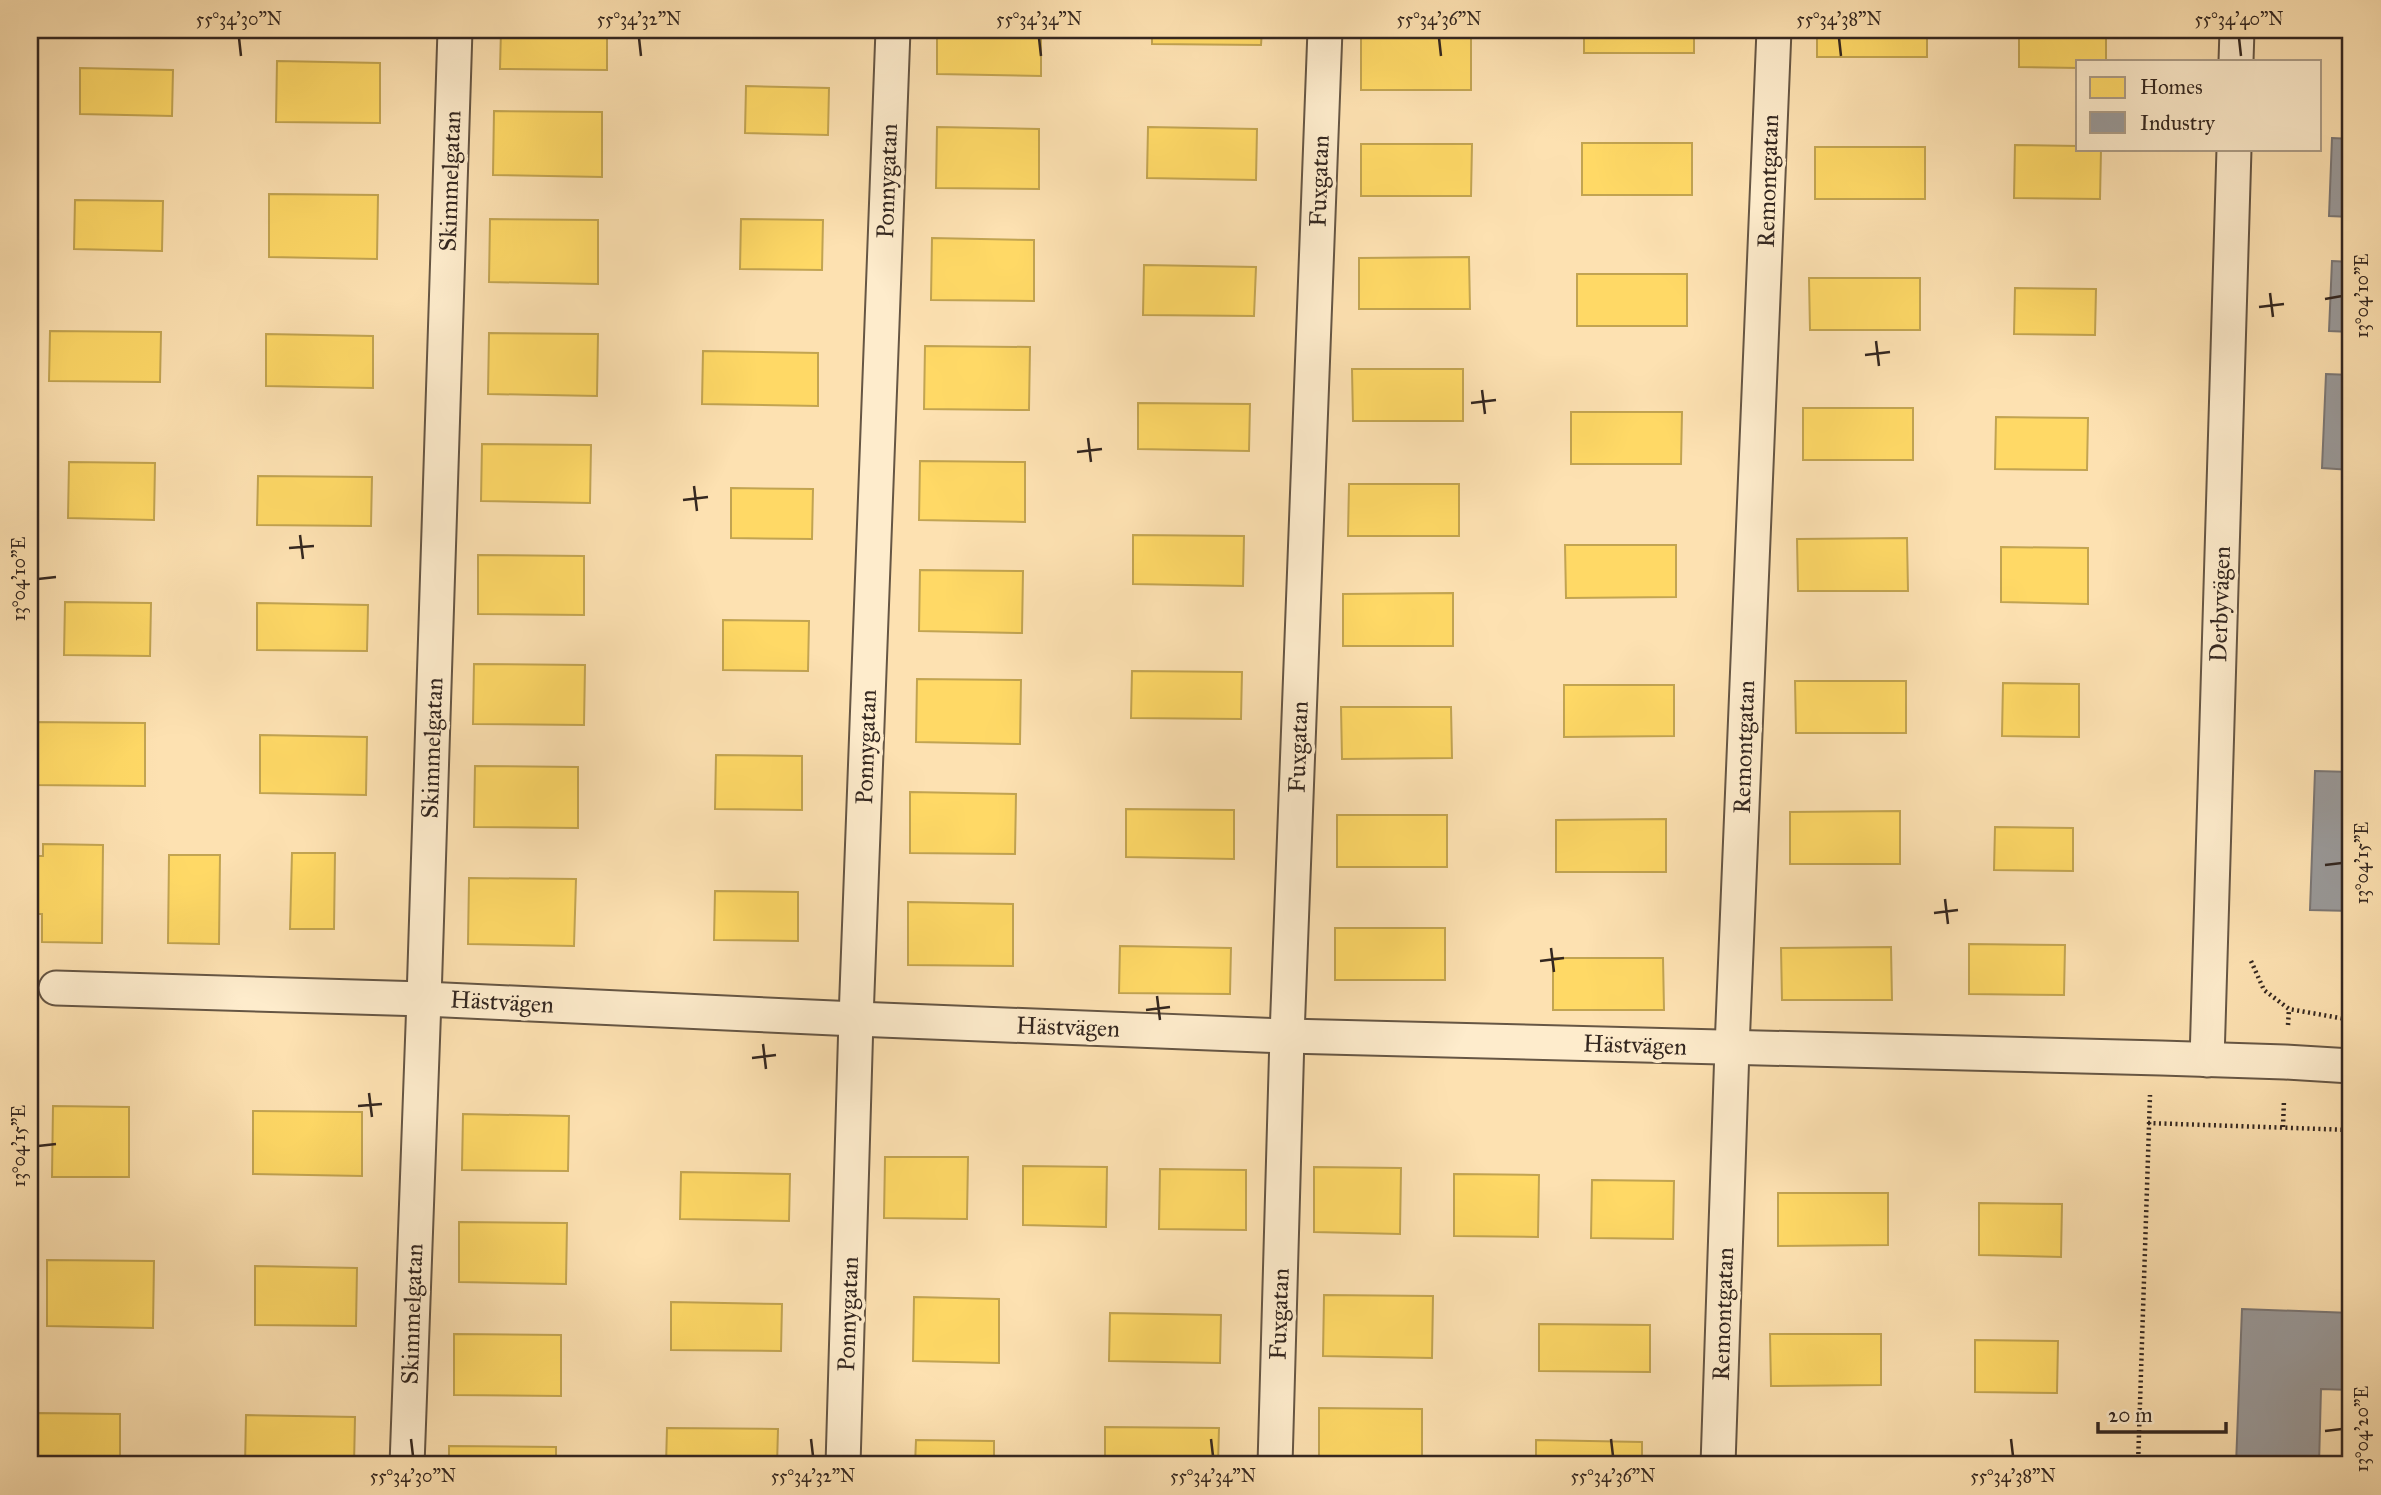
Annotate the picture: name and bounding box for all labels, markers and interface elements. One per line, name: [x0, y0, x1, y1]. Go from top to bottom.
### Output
text: 55°34'30"N: [196, 8, 282, 30]
text: 55°34'32"N: [597, 8, 681, 30]
text: 55°34'34"N: [996, 8, 1082, 30]
text: 55°34'36"N: [1396, 8, 1482, 30]
text: 55°34'38"N: [1796, 8, 1882, 30]
text: 55°34'40"N: [2194, 8, 2284, 30]
legend: [2076, 60, 2322, 150]
text: Homes: [2140, 74, 2203, 100]
street label: Skimmelgatan: [433, 110, 467, 252]
text: Industry: [2140, 110, 2216, 136]
street label: Remontgatan: [1751, 114, 1785, 248]
street label: Ponnygatan: [870, 123, 904, 239]
street label: Fuxgatan: [1302, 135, 1336, 227]
text: 13°04'10"E: [2351, 254, 2373, 338]
text: 13°04'10"E: [8, 537, 30, 621]
street label: Derbyvägen: [2203, 545, 2237, 663]
street label: Skimmelgatan: [415, 677, 449, 819]
street label: Remontgatan: [1727, 680, 1761, 814]
street label: Ponnygatan: [849, 689, 883, 805]
street label: Fuxgatan: [1281, 701, 1315, 793]
text: 13°04'15"E: [2351, 822, 2373, 904]
street label: Hästvägen: [449, 984, 555, 1020]
street label: Hästvägen: [1016, 1010, 1120, 1044]
street label: Hästvägen: [1583, 1028, 1687, 1062]
text: 13°04'15"E: [8, 1105, 30, 1187]
street label: Skimmelgatan: [395, 1243, 429, 1385]
street label: Remontgatan: [1706, 1247, 1740, 1381]
street label: Ponnygatan: [831, 1256, 865, 1372]
street label: Fuxgatan: [1262, 1268, 1296, 1360]
text: 13°04'20"E: [2351, 1386, 2373, 1472]
scale bar: [2098, 1390, 2225, 1434]
text: 20 m: [2108, 1402, 2153, 1428]
text: 55°34'30"N: [370, 1465, 456, 1487]
text: 55°34'32"N: [771, 1465, 855, 1487]
text: 55°34'34"N: [1170, 1465, 1256, 1487]
text: 55°34'36"N: [1570, 1465, 1656, 1487]
text: 55°34'38"N: [1970, 1465, 2056, 1487]

